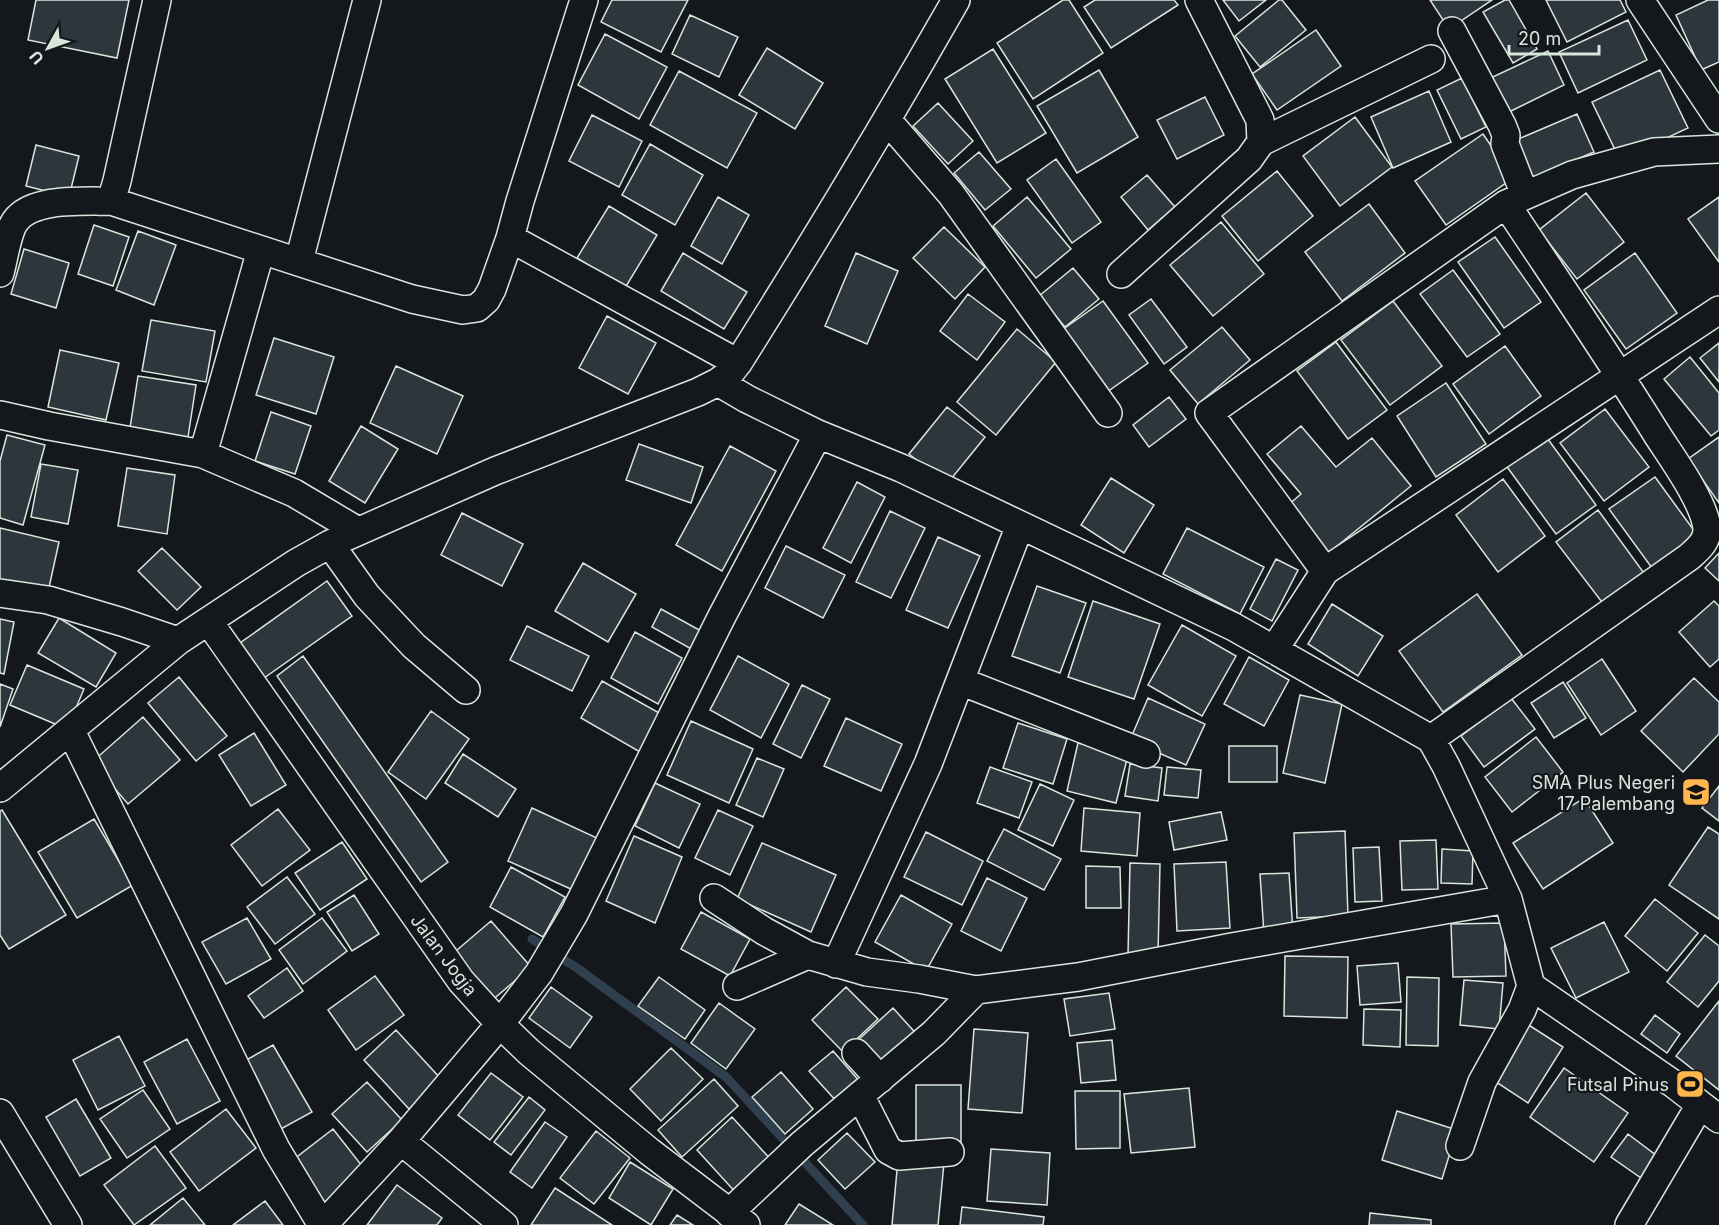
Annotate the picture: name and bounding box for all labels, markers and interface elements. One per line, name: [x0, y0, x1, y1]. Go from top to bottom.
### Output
north arrow: [18, 18, 78, 78]
scale bar: [1509, 18, 1599, 56]
text: 20 m: [1518, 28, 1561, 49]
text: U: [25, 47, 48, 69]
place label: SMA Plus Negeri 17 Palembang: [1532, 772, 1675, 814]
school or university icon: SMA Plus Negeri 17 Palembang: [1680, 776, 1712, 808]
street label: Jalan Jogja: [406, 910, 482, 1000]
sports icon: Futsal Pinus: [1674, 1068, 1706, 1100]
place label: Futsal Pinus: [1567, 1074, 1669, 1095]

